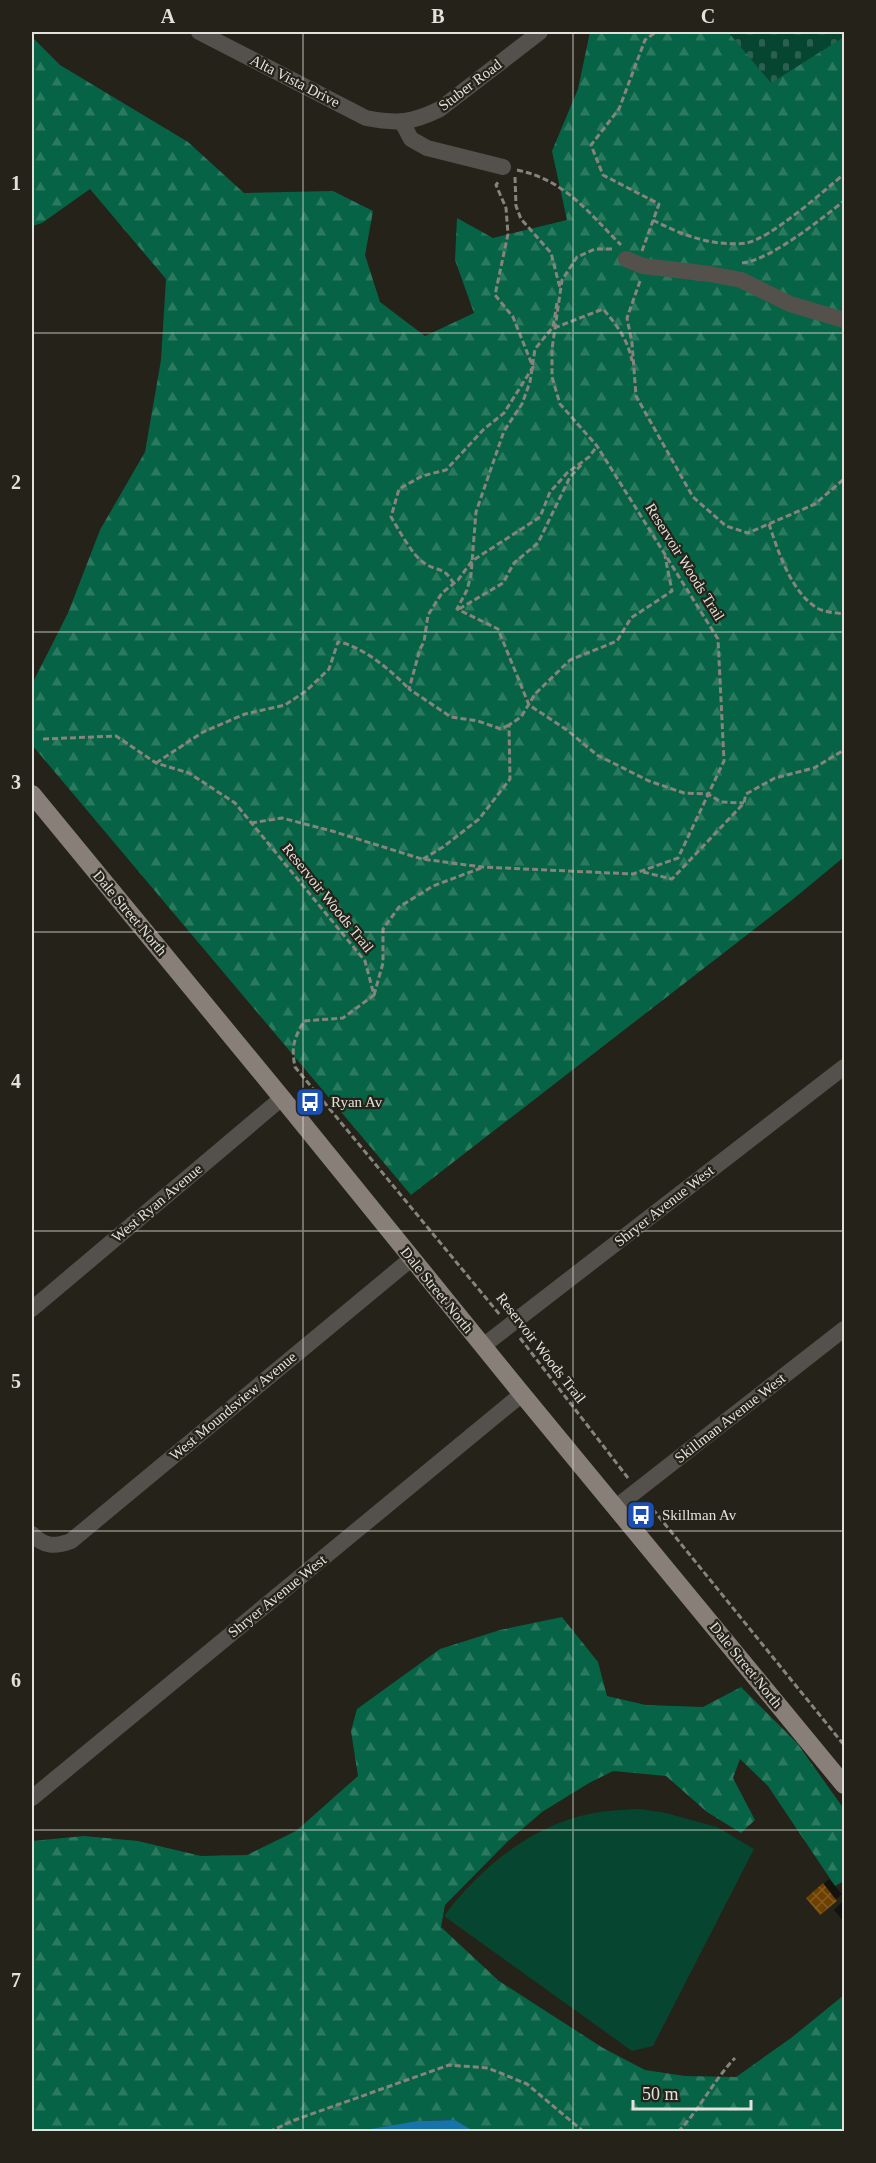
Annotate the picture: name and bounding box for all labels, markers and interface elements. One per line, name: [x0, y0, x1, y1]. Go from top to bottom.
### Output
text: A: [161, 5, 176, 27]
text: B: [431, 5, 445, 27]
text: C: [701, 5, 715, 27]
street label: Alta Vista Drive: [248, 52, 343, 111]
street label: Stuber Road: [435, 56, 505, 114]
text: 1: [11, 172, 21, 194]
text: 2: [11, 471, 21, 493]
street label: Reservoir Woods Trail: [642, 500, 728, 624]
text: 3: [11, 771, 21, 793]
street label: Reservoir Woods Trail: [279, 840, 377, 956]
street label: Dale Street North: [90, 867, 170, 959]
text: 4: [11, 1070, 21, 1092]
bus stop icon: Ryan Av: [294, 1086, 326, 1118]
place label: Ryan Av: [331, 1094, 383, 1110]
street label: West Ryan Avenue: [109, 1160, 206, 1245]
street label: Shryer Avenue West: [611, 1162, 717, 1250]
street label: Dale Street North: [397, 1244, 477, 1337]
street label: Reservoir Woods Trail: [493, 1290, 589, 1406]
street label: West Moundsview Avenue: [167, 1348, 300, 1464]
street label: Skillman Avenue West: [672, 1369, 789, 1466]
text: 5: [11, 1370, 21, 1392]
bus stop icon: Skillman Av: [625, 1499, 657, 1531]
place label: Skillman Av: [662, 1507, 737, 1523]
street label: Shryer Avenue West: [225, 1551, 330, 1640]
street label: Dale Street North: [706, 1619, 786, 1712]
text: 6: [11, 1669, 21, 1691]
text: 7: [11, 1969, 21, 1991]
scale bar: [633, 2073, 752, 2111]
text: 50 m: [642, 2084, 679, 2104]

